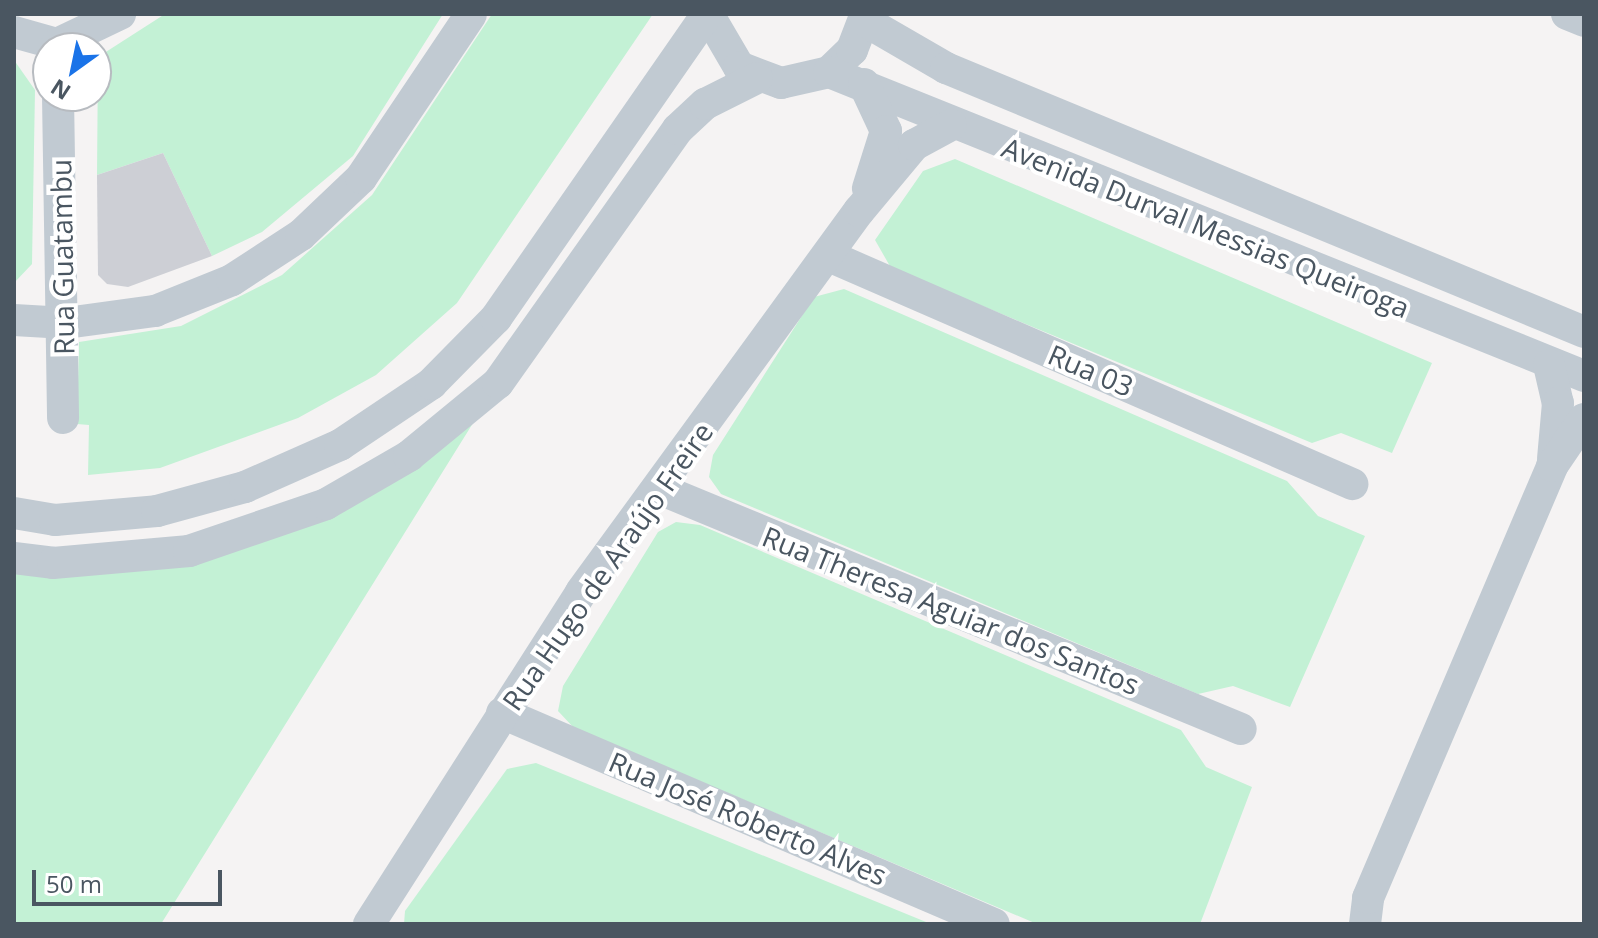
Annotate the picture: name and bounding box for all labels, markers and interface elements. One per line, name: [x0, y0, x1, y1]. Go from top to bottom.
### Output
north arrow: [32, 32, 112, 112]
text: N: [44, 73, 76, 108]
street label: Avenida Durval Messias Queiroga: [998, 130, 1414, 324]
street label: Rua Guatambu: [43, 159, 81, 355]
street label: Rua 03: [1043, 337, 1139, 403]
street label: Rua Hugo de Araújo Freire: [495, 416, 719, 716]
street label: Rua Theresa Aguiar dos Santos: [758, 519, 1144, 701]
street label: Rua José Roberto Alves: [604, 744, 892, 892]
scale bar: [36, 854, 226, 904]
text: 50 m: [46, 867, 102, 900]

